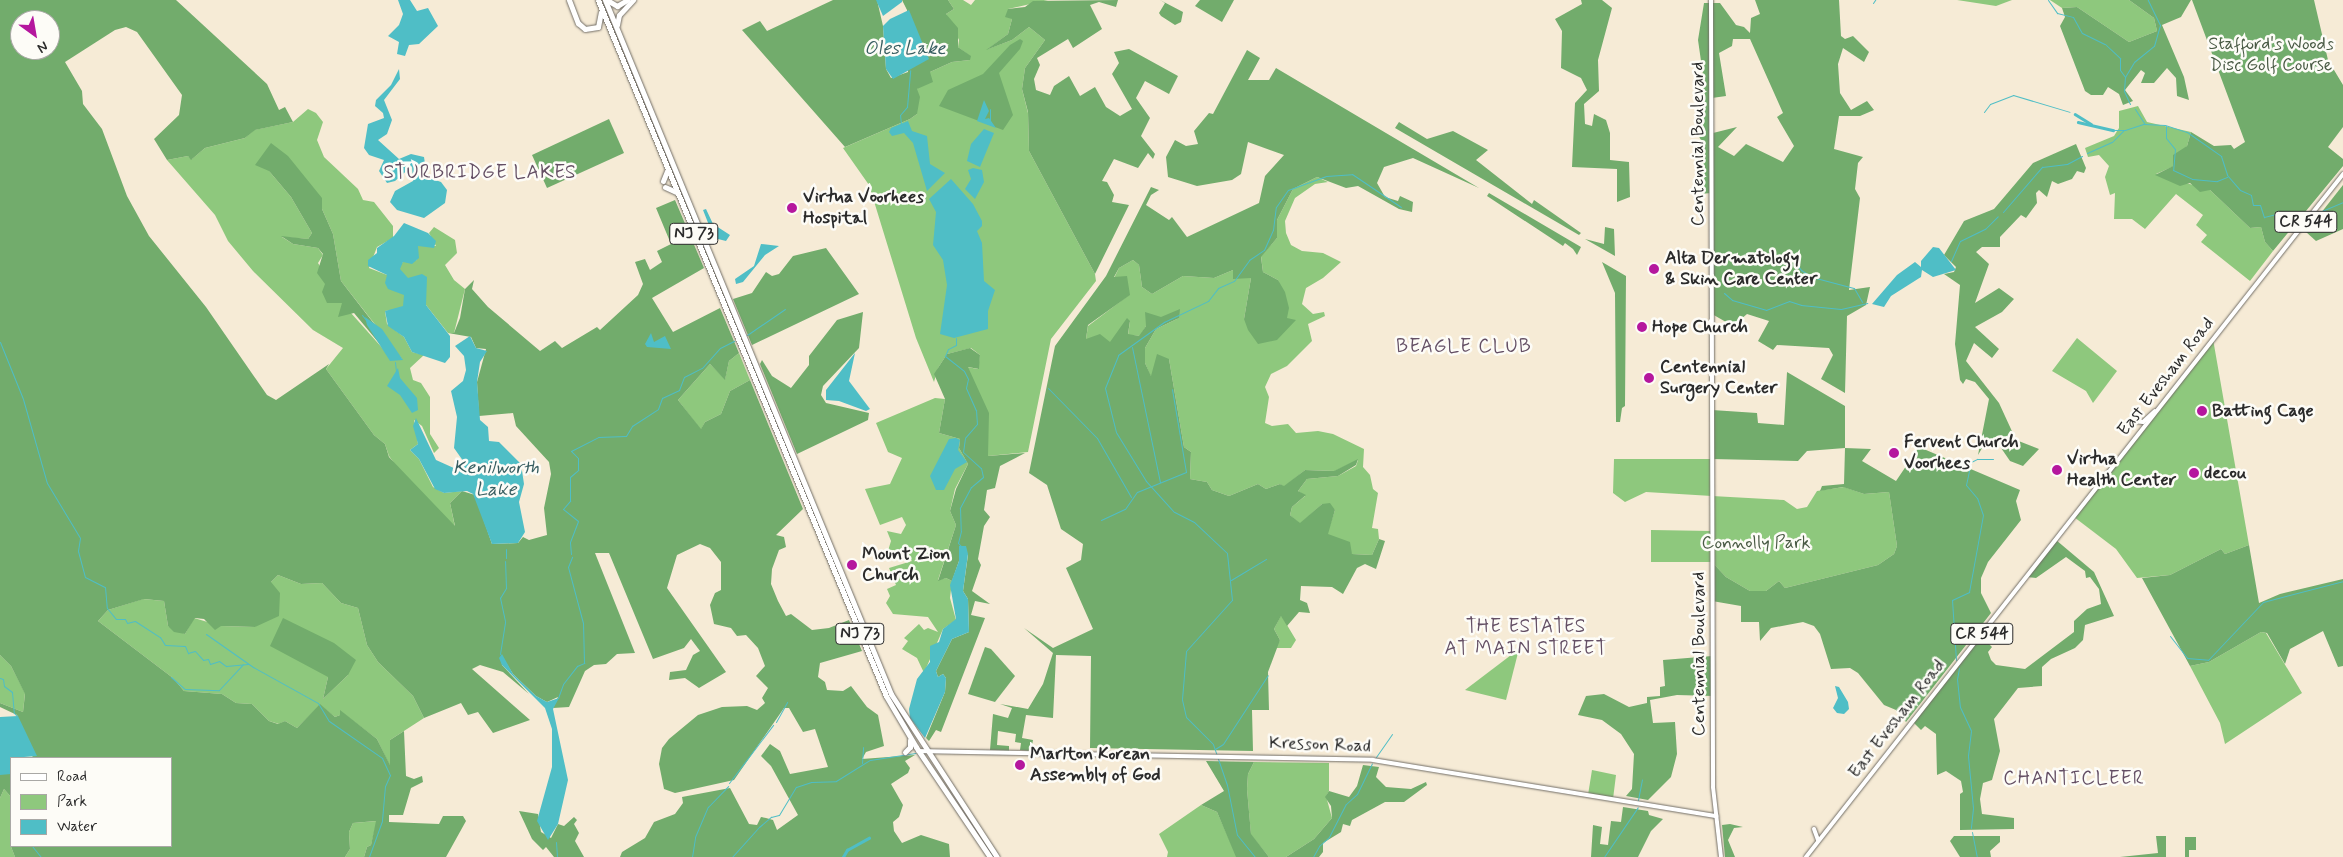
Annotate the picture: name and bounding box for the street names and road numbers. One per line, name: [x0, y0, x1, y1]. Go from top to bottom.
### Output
street label: Centennial Boulevard: [1687, 63, 1709, 225]
road number: CR 544: [2274, 208, 2338, 236]
road number: NJ 73: [669, 220, 719, 248]
street label: East Evesham Road: [2113, 314, 2219, 440]
street label: Centennial Boulevard: [1688, 573, 1710, 735]
road number: NJ 73: [835, 620, 885, 648]
road number: CR 544: [1950, 620, 2014, 648]
street label: East Evesham Road: [1844, 656, 1950, 782]
street label: Kresson Road: [1269, 732, 1371, 758]

